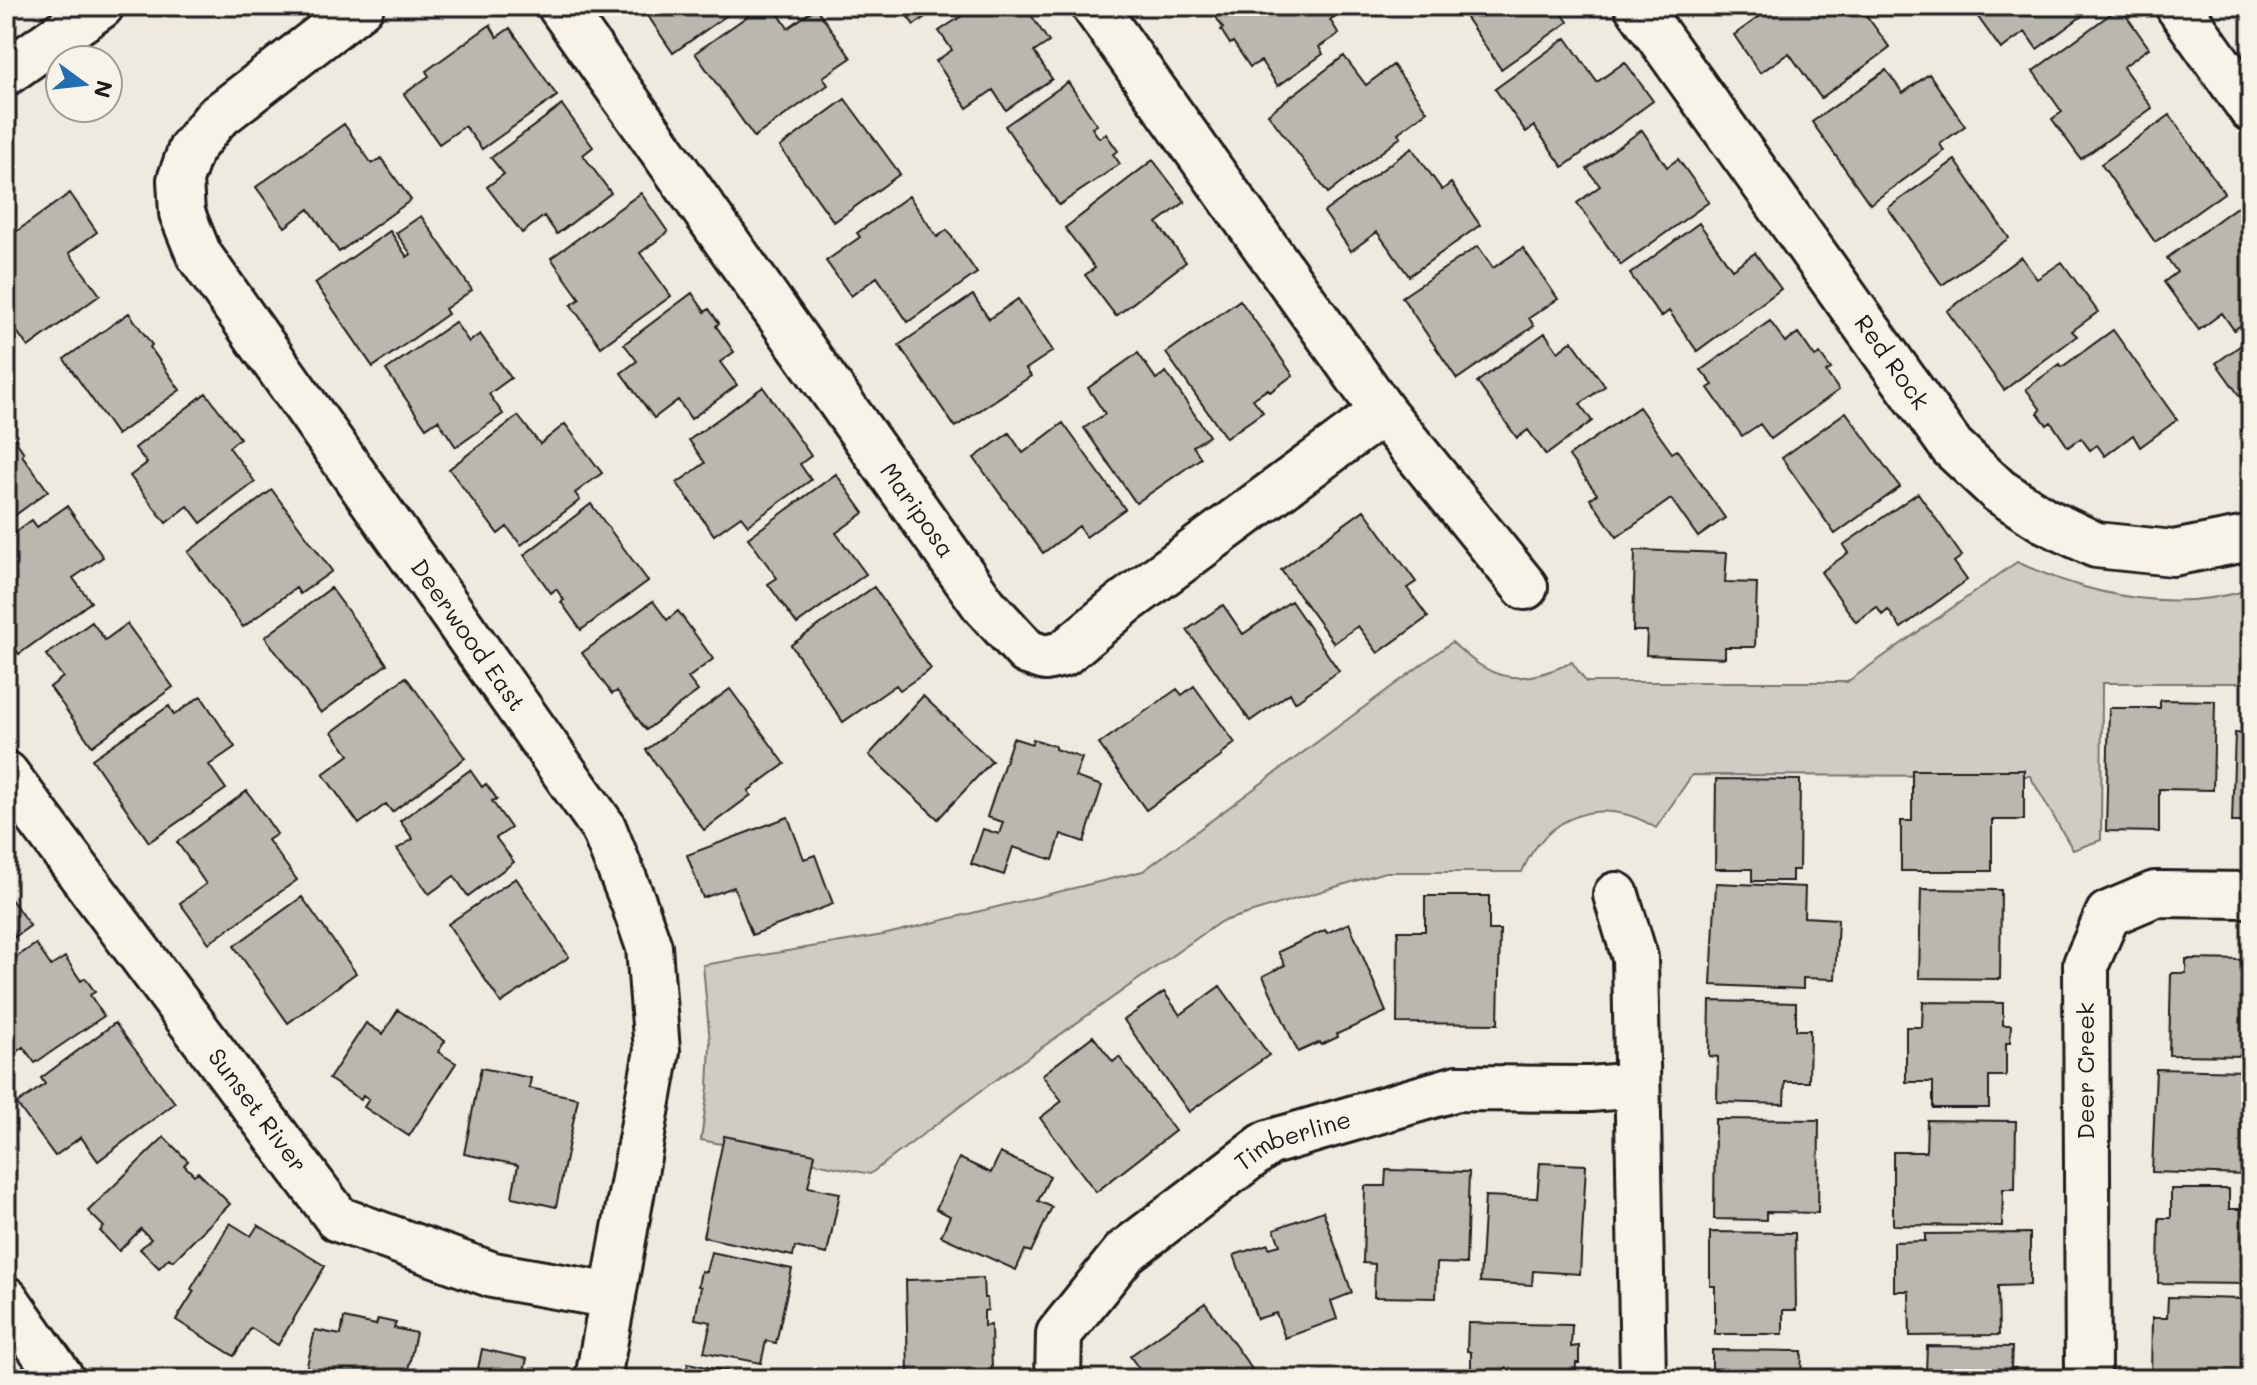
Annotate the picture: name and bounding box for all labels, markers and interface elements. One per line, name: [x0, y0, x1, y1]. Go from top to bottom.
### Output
north arrow: [44, 44, 124, 124]
text: N: [88, 77, 120, 101]
street label: Red Rock: [1848, 308, 1937, 415]
street label: Mariposa: [874, 456, 962, 563]
street label: Deerwood East: [405, 552, 533, 717]
street label: Deer Creek: [2069, 1002, 2100, 1140]
street label: Sunset River: [202, 1042, 315, 1178]
street label: Timberline: [1228, 1103, 1354, 1177]

